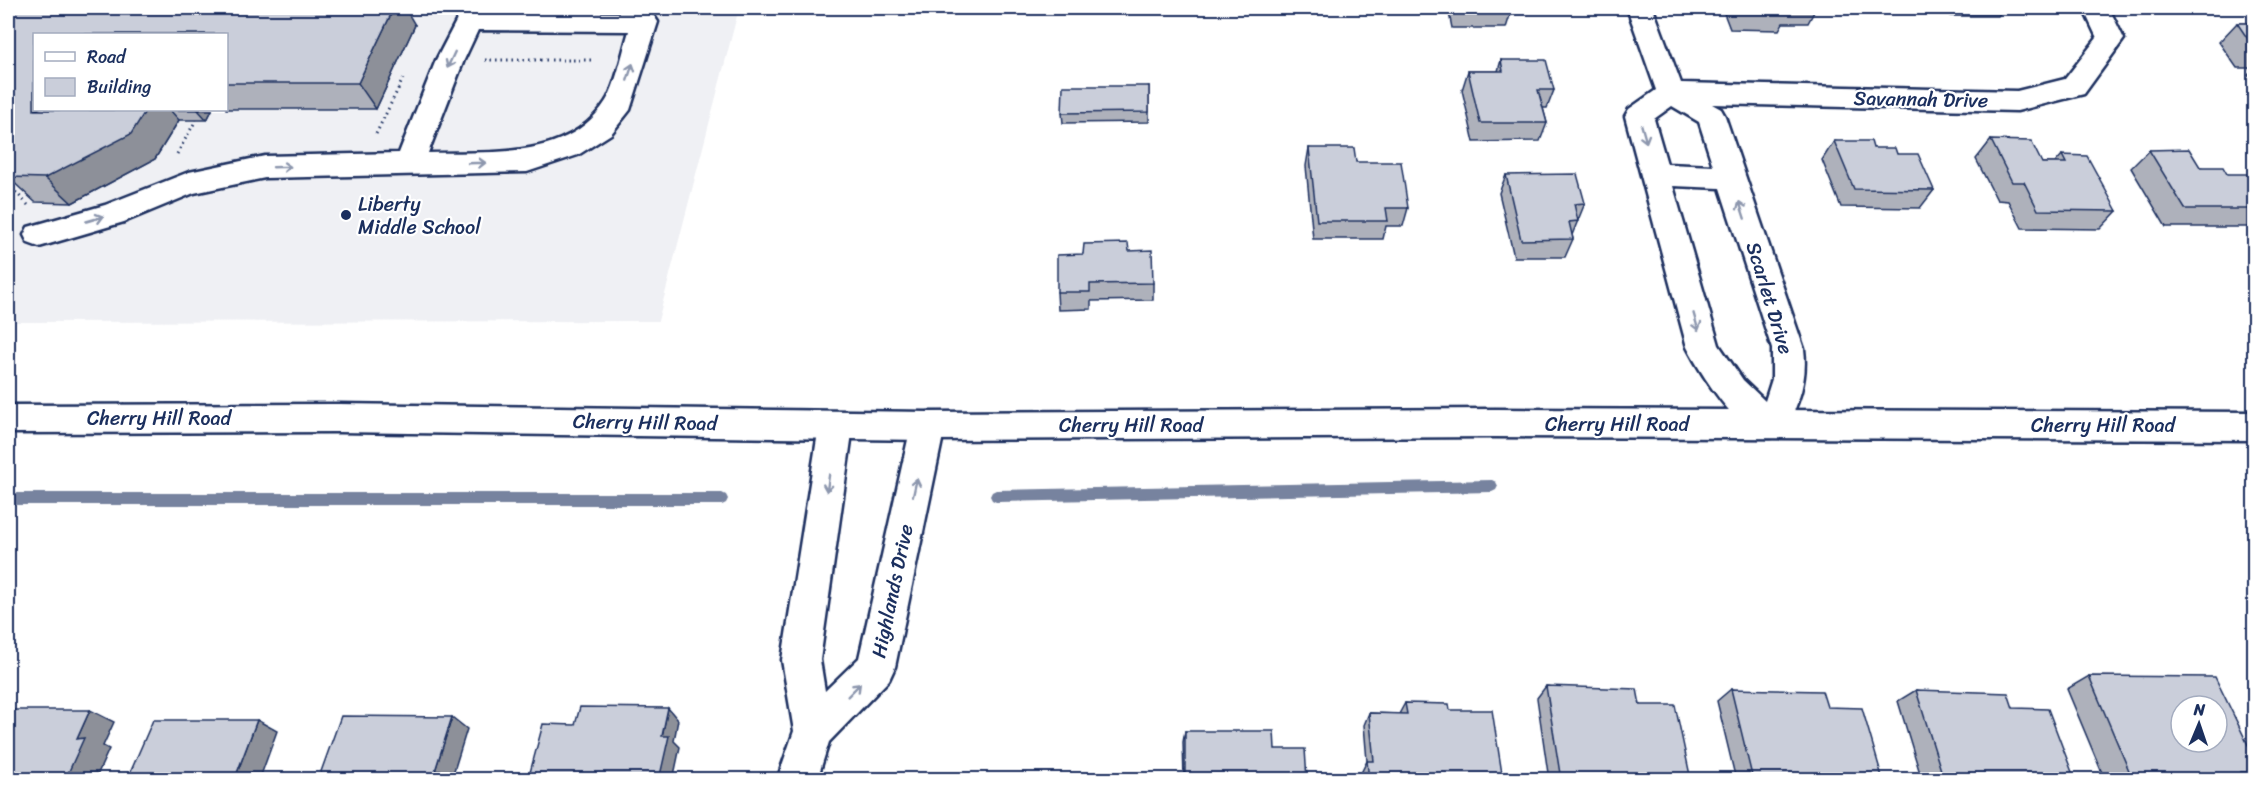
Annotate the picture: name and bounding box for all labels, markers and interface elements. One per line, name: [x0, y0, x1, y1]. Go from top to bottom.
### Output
legend: [33, 33, 228, 111]
text: Road: [87, 41, 127, 73]
one-way arrow: [445, 51, 456, 69]
one-way arrow: [625, 63, 636, 82]
text: Building: [87, 71, 151, 103]
street label: Savannah Drive: [1853, 81, 1989, 118]
one-way arrow: [1639, 124, 1650, 143]
one-way arrow: [467, 157, 487, 168]
one-way arrow: [272, 161, 292, 172]
place label: Liberty Middle School: [358, 187, 481, 245]
one-way arrow: [1736, 201, 1747, 220]
marker: Liberty Middle School: [339, 208, 353, 222]
one-way arrow: [86, 213, 105, 224]
street label: Scarlet Drive: [1736, 238, 1803, 359]
one-way arrow: [1691, 312, 1702, 331]
street label: Cherry Hill Road: [87, 401, 233, 436]
street label: Cherry Hill Road: [573, 404, 719, 441]
street label: Cherry Hill Road: [1545, 407, 1691, 442]
street label: Cherry Hill Road: [1059, 408, 1205, 443]
street label: Cherry Hill Road: [2031, 408, 2177, 443]
one-way arrow: [822, 473, 833, 493]
one-way arrow: [909, 477, 921, 496]
street label: Highlands Drive: [861, 521, 924, 661]
one-way arrow: [846, 682, 861, 697]
north arrow: [2169, 694, 2229, 754]
text: N: [2192, 695, 2206, 724]

